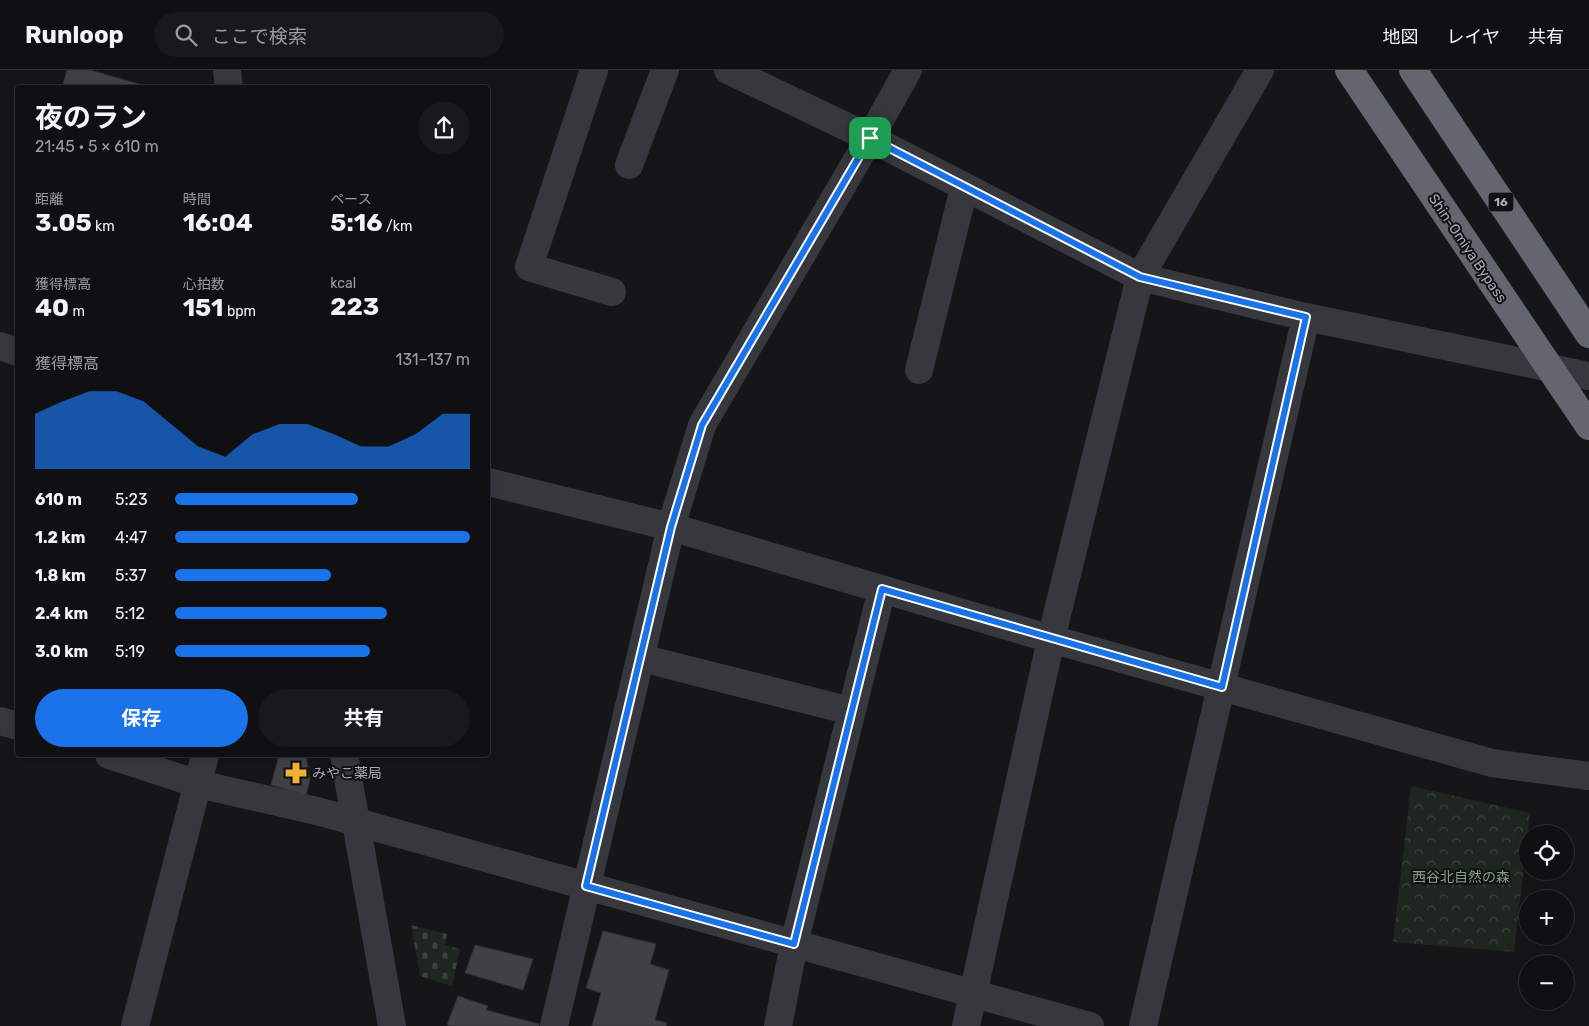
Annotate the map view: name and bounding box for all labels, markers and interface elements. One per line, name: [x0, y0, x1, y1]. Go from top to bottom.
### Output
search box: [154, 12, 504, 57]
text: Runloop: [25, 21, 124, 49]
icon: search: [172, 21, 200, 49]
text: ここで検索: [212, 25, 307, 48]
text: 地図: [1383, 26, 1419, 48]
text: レイヤ: [1447, 26, 1500, 48]
text: 共有: [1528, 26, 1564, 48]
text: 夜のラン: [35, 101, 147, 134]
button: share: [418, 102, 470, 154]
pin: [849, 117, 891, 159]
icon: arrive: [856, 124, 884, 152]
text: 21:45 · 5 × 610 m: [35, 137, 159, 156]
text: 距離: [35, 191, 63, 208]
text: 時間: [183, 191, 211, 208]
text: ペース: [330, 191, 372, 208]
street label: Shin-Omiya Bypass: [1425, 191, 1510, 306]
road number: 16: [1488, 192, 1514, 212]
text: 3.05: [35, 208, 92, 237]
text: 16:04: [183, 208, 253, 237]
text: 5:16: [330, 208, 382, 237]
text: km: [92, 218, 115, 235]
text: /km: [382, 218, 412, 235]
text: kcal: [330, 275, 356, 292]
text: 獲得標高: [35, 276, 91, 293]
text: 心拍数: [183, 276, 225, 293]
text: 223: [330, 292, 379, 321]
text: 40: [35, 293, 69, 322]
text: 151: [183, 293, 223, 322]
text: m: [69, 303, 85, 320]
text: bpm: [223, 303, 256, 320]
text: 131–137 m: [396, 350, 470, 369]
text: 獲得標高: [35, 354, 99, 373]
text: 610 m: [35, 490, 82, 509]
text: 5:23: [115, 490, 148, 509]
text: 1.2 km: [35, 528, 85, 547]
text: 4:47: [115, 528, 147, 547]
text: 1.8 km: [35, 566, 86, 585]
text: 5:37: [115, 566, 146, 585]
text: 2.4 km: [35, 604, 88, 623]
text: 5:12: [115, 604, 145, 623]
text: 3.0 km: [35, 642, 88, 661]
text: 5:19: [115, 642, 145, 661]
button: 保存: [35, 689, 248, 747]
button: 共有: [258, 689, 470, 747]
pharmacy icon: みやこ薬局: [283, 760, 309, 786]
place label: みやこ薬局: [312, 765, 382, 782]
map controls: [1519, 825, 1574, 1010]
button: locate: [1519, 825, 1574, 880]
park label: 西谷北自然の森: [1412, 869, 1510, 886]
button: +: [1519, 890, 1574, 945]
button: −: [1519, 955, 1574, 1010]

